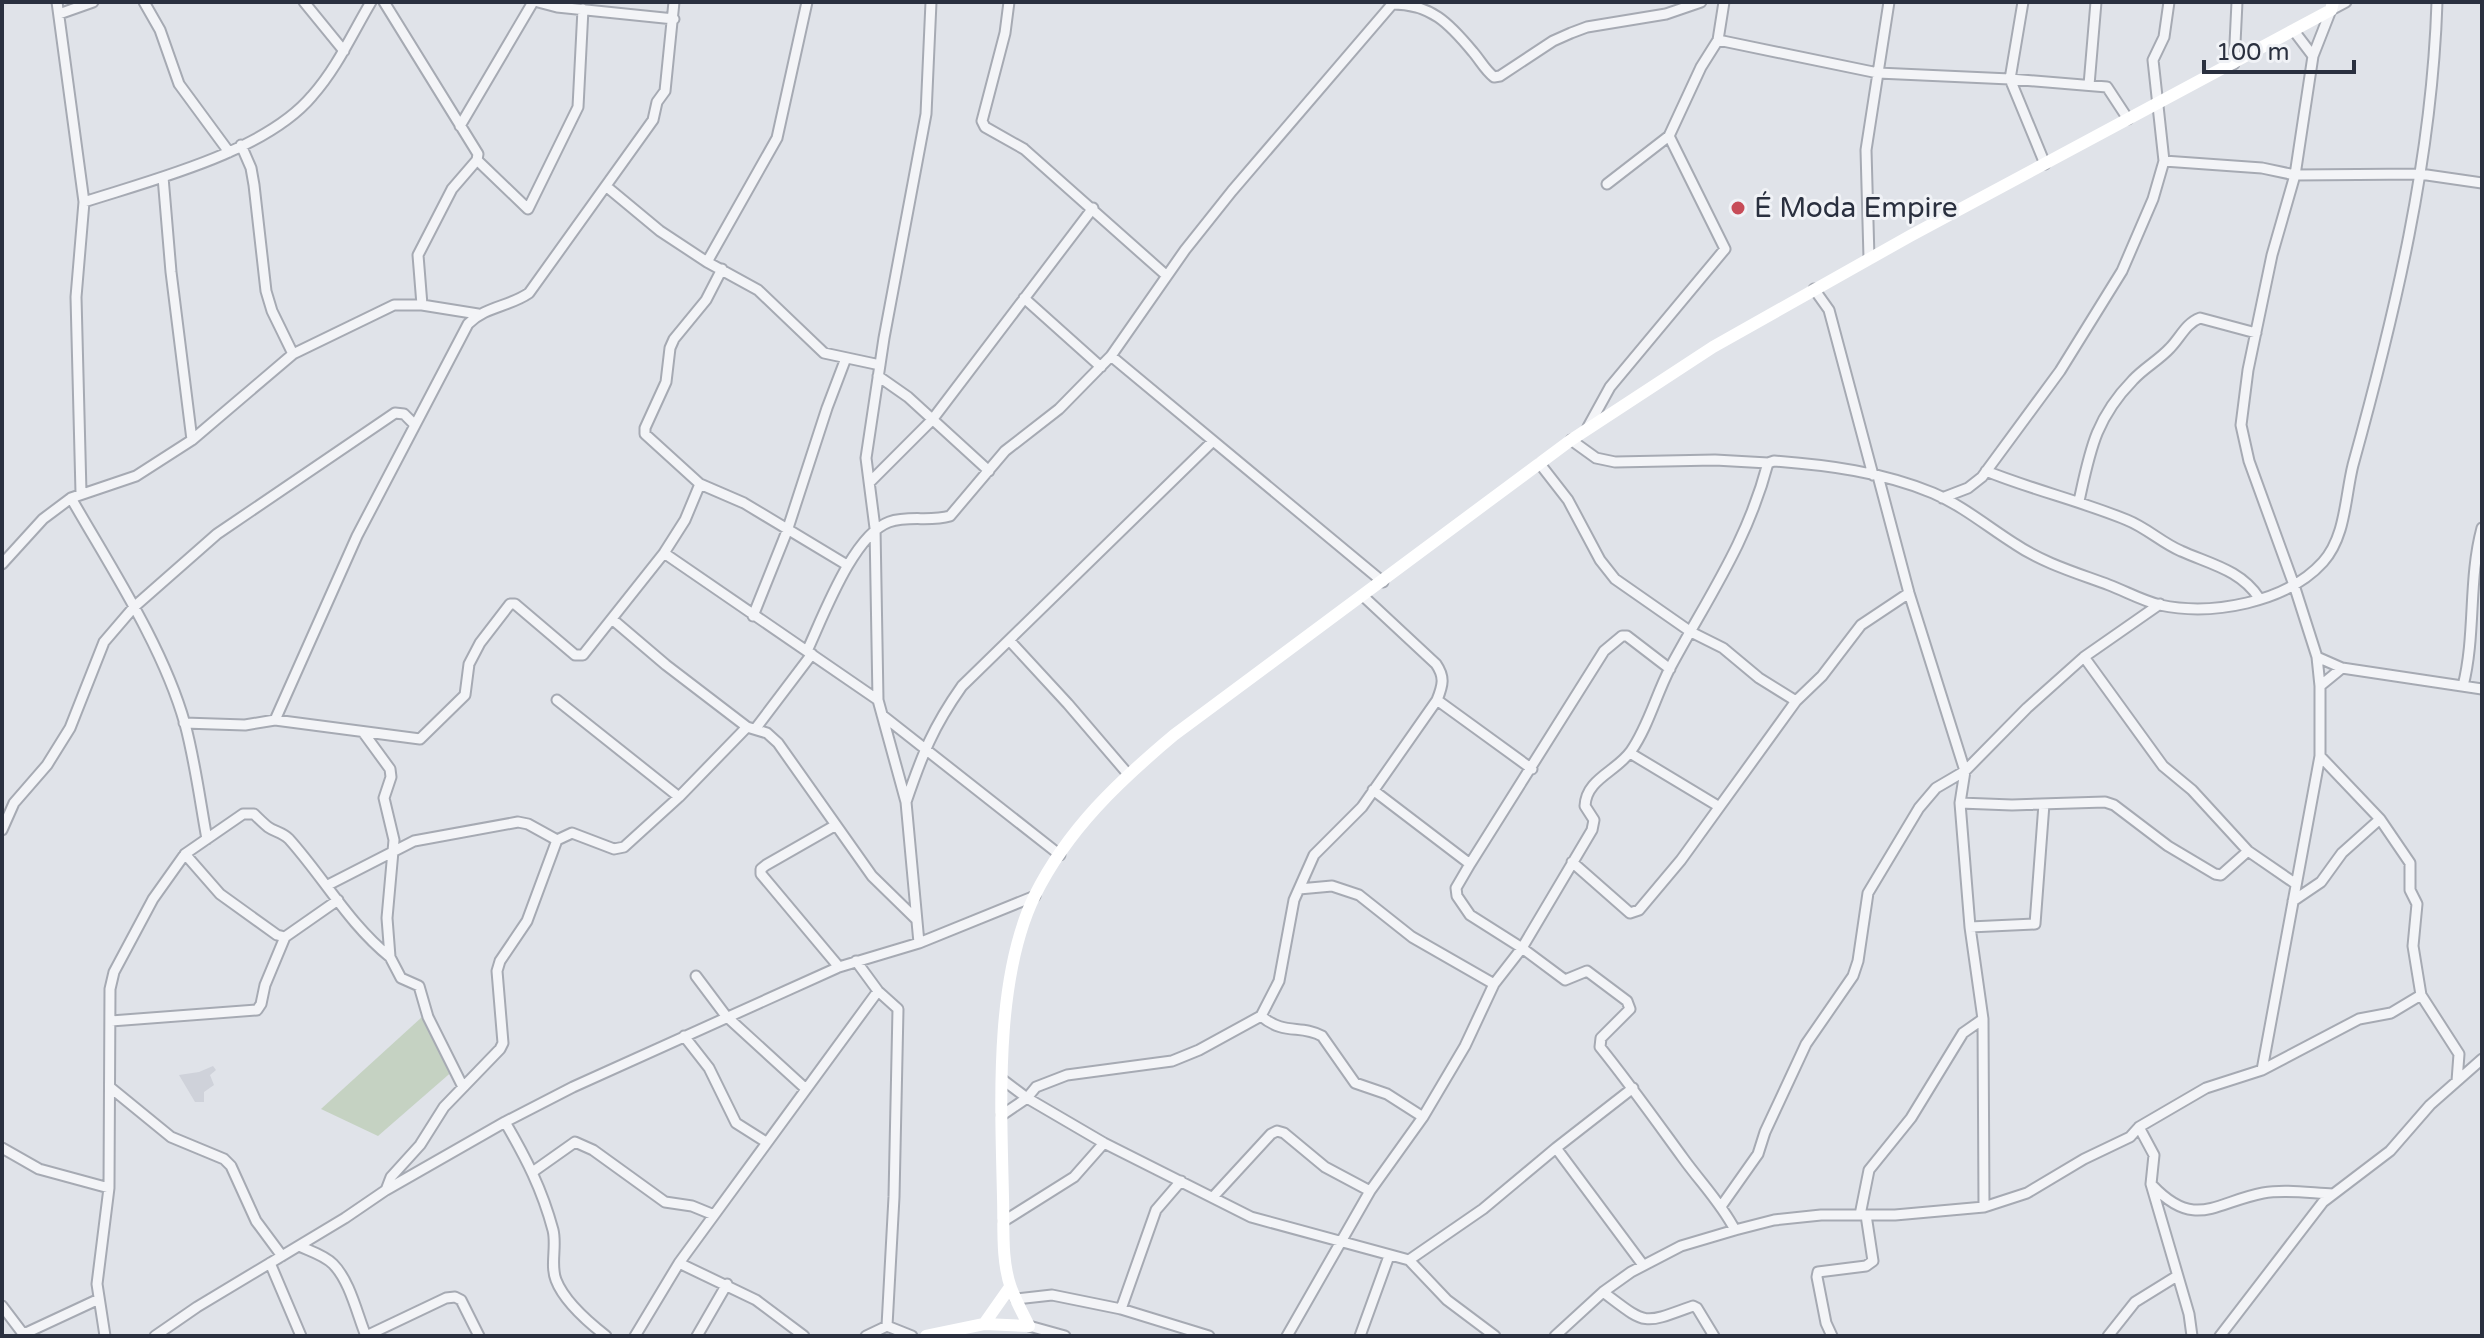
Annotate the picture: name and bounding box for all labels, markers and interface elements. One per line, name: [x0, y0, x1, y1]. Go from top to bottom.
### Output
scale bar: [2204, 24, 2354, 74]
text: 100 m: [2216, 38, 2290, 67]
place label: É Moda Empire: [1754, 191, 1958, 225]
marker: É Moda Empire: [1729, 199, 1747, 217]

